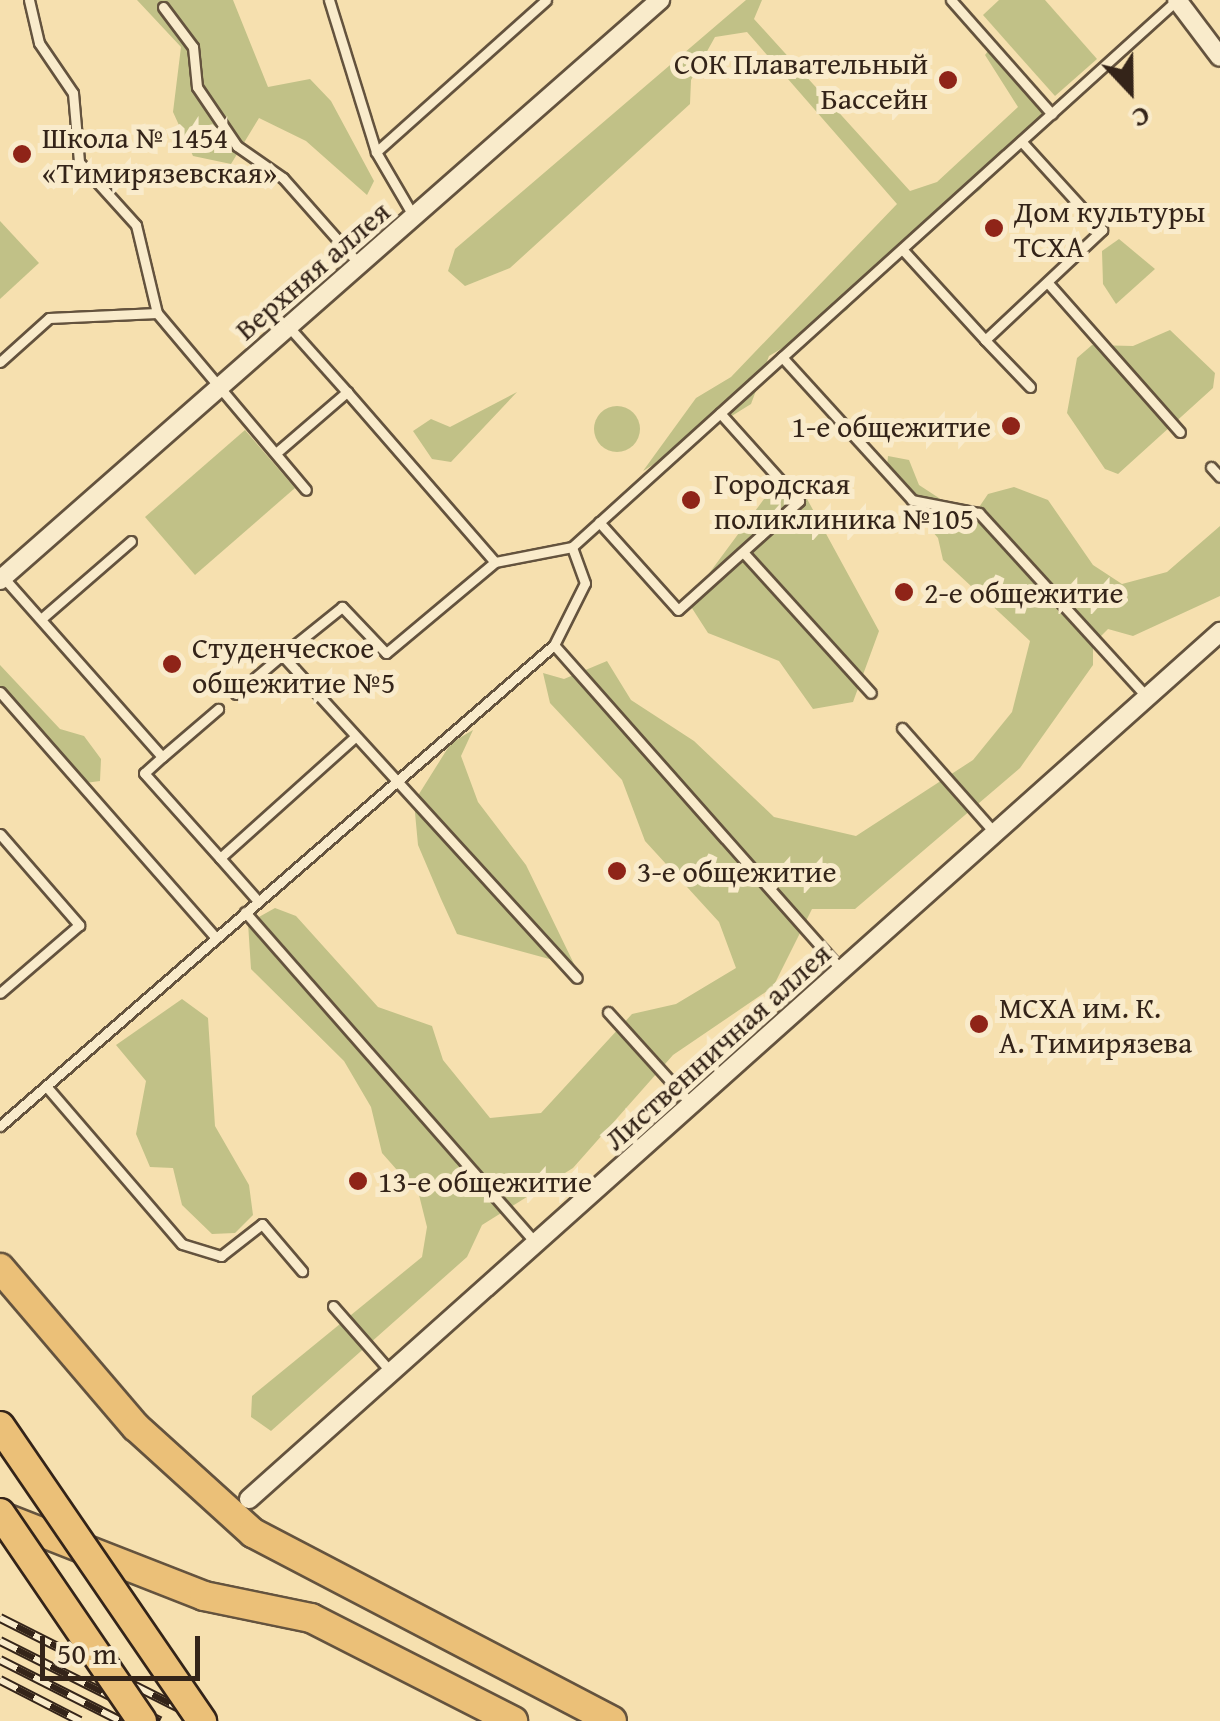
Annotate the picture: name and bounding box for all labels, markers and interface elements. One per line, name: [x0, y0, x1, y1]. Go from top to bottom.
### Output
north arrow: [1080, 40, 1180, 140]
place label: СОК Плавательный Бассейн: [674, 45, 928, 116]
marker: СОК Плавательный Бассейн: [937, 69, 959, 91]
text: С: [1126, 96, 1156, 140]
place label: Школа № 1454 «Тимирязевская»: [42, 119, 277, 190]
marker: Школа № 1454 «Тимирязевская»: [11, 143, 33, 165]
street label: Верхняя аллея: [227, 193, 397, 347]
place label: Дом культуры ТСХА: [1014, 193, 1205, 264]
marker: Дом культуры ТСХА: [983, 217, 1005, 239]
place label: 1-е общежитие: [791, 408, 991, 444]
marker: 1-е общежитие: [1000, 415, 1022, 437]
place label: Городская поликлиника №105: [714, 465, 974, 536]
marker: Городская поликлиника №105: [678, 487, 704, 513]
place label: 2-е общежитие: [924, 574, 1124, 610]
marker: 2-е общежитие: [893, 581, 915, 603]
place label: Студенческое общежитие №5: [192, 629, 395, 700]
marker: Студенческое общежитие №5: [161, 653, 183, 675]
place label: 3-е общежитие: [637, 853, 837, 889]
marker: 3-е общежитие: [606, 860, 628, 882]
street label: Лиственничная аллея: [596, 935, 838, 1157]
place label: МСХА им. К. А. Тимирязева: [999, 989, 1192, 1060]
marker: МСХА им. К. А. Тимирязева: [968, 1013, 990, 1035]
place label: 13-е общежитие: [378, 1163, 592, 1199]
marker: 13-е общежитие: [347, 1170, 369, 1192]
scale bar: [45, 1616, 205, 1678]
text: 50 m: [57, 1631, 117, 1675]

